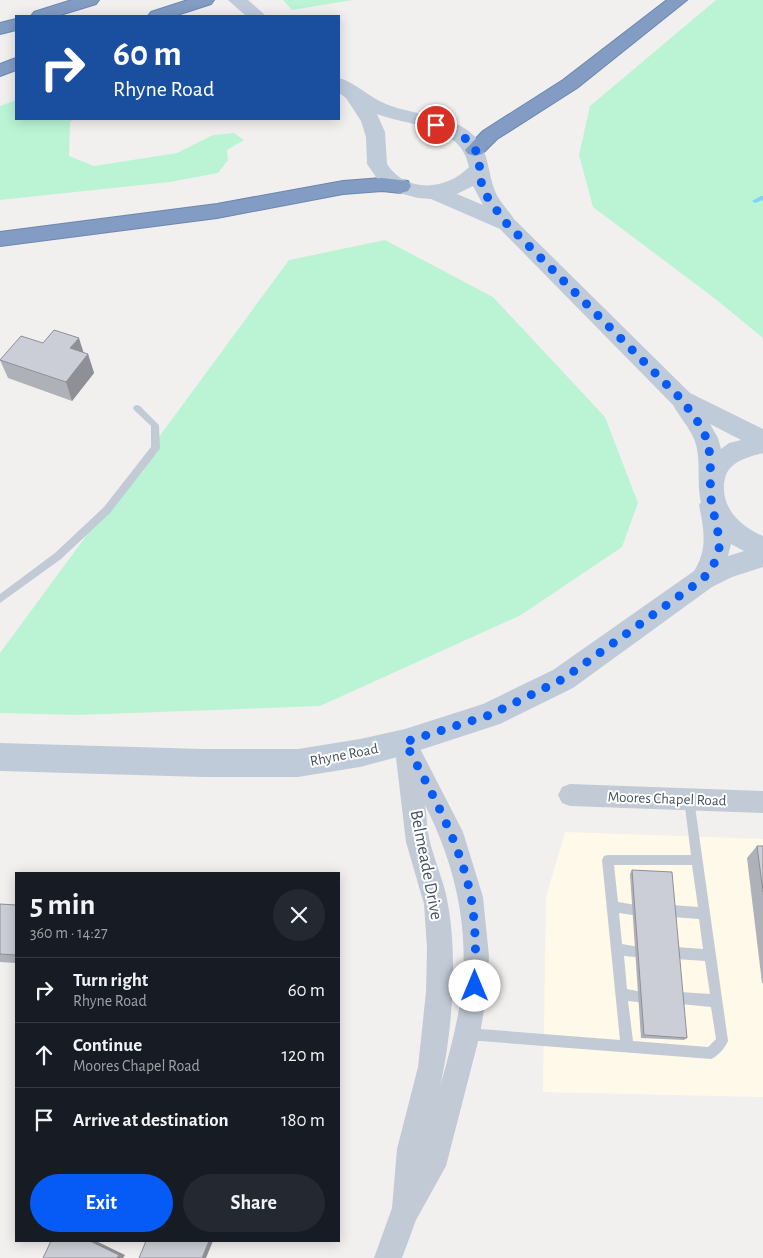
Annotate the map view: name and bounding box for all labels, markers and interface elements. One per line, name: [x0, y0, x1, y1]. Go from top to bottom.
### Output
icon: right: [30, 35, 95, 100]
text: 60 m: [113, 37, 182, 72]
text: Rhyne Road: [113, 78, 214, 100]
pin: [415, 104, 457, 146]
icon: arrive: [422, 111, 450, 139]
street label: Rhyne Road: [309, 741, 380, 769]
street label: Moores Chapel Road: [607, 789, 727, 809]
street label: Belmeade Drive: [407, 809, 445, 921]
button: close: [273, 889, 325, 941]
text: 5 min: [30, 890, 95, 920]
text: 360 m · 14:27: [30, 925, 108, 941]
position arrow: [448, 959, 500, 1011]
text: Turn right: [73, 971, 148, 990]
icon: right: [30, 976, 58, 1004]
text: 60 m: [288, 981, 325, 1000]
text: Rhyne Road: [73, 993, 147, 1009]
text: Continue: [73, 1036, 142, 1055]
icon: ahead: [30, 1041, 58, 1069]
text: 120 m: [281, 1046, 325, 1065]
text: Moores Chapel Road: [73, 1058, 200, 1074]
icon: arrive: [30, 1106, 58, 1134]
text: Arrive at destination: [73, 1111, 229, 1130]
text: 180 m: [281, 1111, 325, 1130]
button: Exit: [30, 1174, 173, 1232]
button: Share: [183, 1174, 325, 1232]

